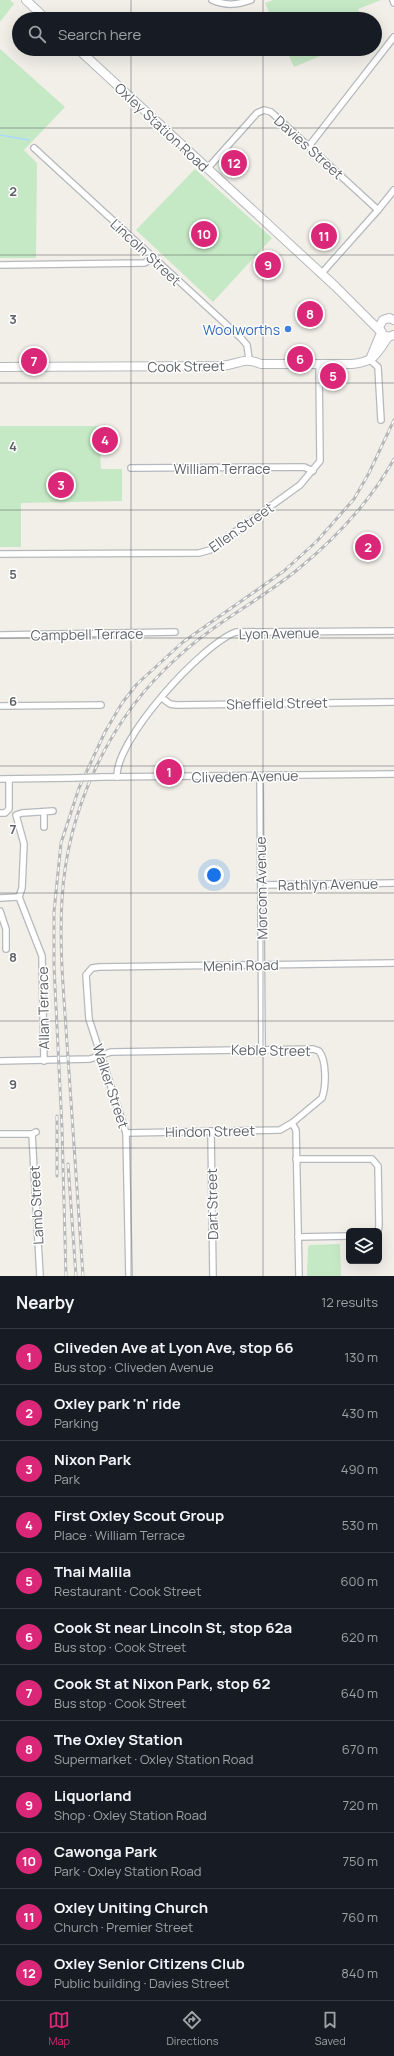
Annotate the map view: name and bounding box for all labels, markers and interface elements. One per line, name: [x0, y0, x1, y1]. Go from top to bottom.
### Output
search box: [12, 12, 382, 56]
icon: search: [26, 23, 48, 45]
text: Search here: [58, 24, 141, 45]
street label: Oxley Station Road: [111, 78, 213, 176]
street label: Davies Street: [270, 111, 348, 183]
pin: 12: [221, 148, 247, 178]
text: 2: [9, 182, 17, 200]
street label: Lincoln Street: [107, 214, 186, 290]
pin: 10: [191, 219, 217, 249]
pin: 11: [311, 221, 337, 251]
pin: 9: [255, 250, 281, 280]
pin: 8: [297, 299, 323, 329]
text: 3: [9, 310, 17, 328]
place label: Woolworths: [203, 320, 280, 339]
marker: Woolworths: [283, 324, 293, 334]
pin: 6: [287, 344, 313, 374]
pin: 7: [21, 346, 47, 376]
street label: Cook Street: [147, 356, 225, 376]
pin: 5: [320, 361, 346, 391]
pin: 4: [92, 425, 118, 455]
text: 4: [9, 437, 17, 455]
street label: William Terrace: [173, 459, 271, 478]
pin: 3: [48, 470, 74, 500]
street label: Ellen Street: [205, 498, 277, 556]
pin: 2: [355, 532, 381, 562]
text: 5: [9, 565, 17, 583]
street label: Lyon Avenue: [238, 623, 320, 643]
street label: Campbell Terrace: [31, 624, 143, 644]
text: 6: [9, 692, 17, 710]
street label: Sheffield Street: [226, 693, 328, 713]
pin: 1: [156, 757, 182, 787]
street label: Cliveden Avenue: [191, 766, 299, 786]
text: 7: [10, 820, 17, 838]
street label: Morcom Avenue: [251, 836, 271, 940]
your location: [204, 865, 224, 885]
street label: Rathlyn Avenue: [278, 874, 378, 894]
text: 8: [9, 948, 17, 966]
street label: Menin Road: [203, 955, 279, 975]
street label: Allan Terrace: [33, 966, 53, 1050]
street label: Keble Street: [231, 1040, 311, 1060]
street label: Walker Street: [88, 1041, 134, 1131]
text: 9: [9, 1075, 17, 1093]
street label: Hindon Street: [165, 1121, 256, 1141]
street label: Lamb Street: [24, 1165, 48, 1245]
street label: Dart Street: [202, 1168, 222, 1240]
map controls: [346, 1228, 382, 1264]
button: layers: [346, 1228, 382, 1264]
text: Nearby: [16, 1291, 74, 1314]
text: 12 results: [321, 1293, 378, 1311]
text: Cliveden Ave at Lyon Ave, stop 66: [54, 1337, 294, 1358]
text: 1: [26, 1348, 32, 1366]
text: 130 m: [344, 1348, 378, 1366]
text: Bus stop · Cliveden Avenue: [54, 1358, 214, 1376]
text: Oxley park 'n' ride: [54, 1393, 181, 1414]
text: 2: [25, 1404, 33, 1422]
text: 430 m: [342, 1404, 378, 1422]
text: Parking: [54, 1414, 98, 1432]
text: Nixon Park: [54, 1449, 131, 1470]
text: 3: [25, 1460, 33, 1478]
text: 490 m: [341, 1460, 378, 1478]
text: Park: [54, 1470, 80, 1488]
text: First Oxley Scout Group: [54, 1505, 224, 1526]
text: 4: [25, 1516, 33, 1534]
text: 530 m: [342, 1516, 378, 1534]
text: Place · William Terrace: [54, 1526, 185, 1544]
text: Thai Malila: [54, 1561, 131, 1582]
text: 5: [25, 1572, 33, 1590]
text: 600 m: [340, 1572, 378, 1590]
text: Restaurant · Cook Street: [54, 1582, 201, 1600]
text: Cook St near Lincoln St, stop 62a: [54, 1617, 292, 1638]
text: 6: [25, 1628, 33, 1646]
text: 620 m: [341, 1628, 378, 1646]
text: Bus stop · Cook Street: [54, 1638, 186, 1656]
text: Cook St at Nixon Park, stop 62: [54, 1673, 270, 1694]
text: 7: [26, 1684, 32, 1702]
text: 640 m: [341, 1684, 378, 1702]
text: Bus stop · Cook Street: [54, 1694, 186, 1712]
text: The Oxley Station: [54, 1729, 183, 1750]
text: 8: [25, 1740, 33, 1758]
text: 670 m: [342, 1740, 378, 1758]
text: Supermarket · Oxley Station Road: [54, 1750, 253, 1768]
text: Liquorland: [54, 1785, 131, 1806]
text: 9: [25, 1796, 33, 1814]
text: 720 m: [343, 1796, 378, 1814]
text: Shop · Oxley Station Road: [54, 1806, 207, 1824]
text: Cawonga Park: [54, 1841, 157, 1862]
text: 10: [22, 1852, 36, 1870]
text: 750 m: [342, 1852, 378, 1870]
text: Park · Oxley Station Road: [54, 1862, 202, 1880]
text: Oxley Uniting Church: [54, 1897, 208, 1918]
text: 11: [23, 1908, 35, 1926]
text: 760 m: [342, 1908, 378, 1926]
text: Church · Premier Street: [54, 1918, 193, 1936]
text: Oxley Senior Citizens Club: [54, 1953, 245, 1974]
text: 12: [22, 1964, 36, 1982]
text: 840 m: [341, 1964, 378, 1982]
text: Public building · Davies Street: [54, 1974, 229, 1992]
tab: Map: [48, 2009, 70, 2048]
tab: Directions: [166, 2009, 219, 2048]
tab: Saved: [315, 2009, 346, 2048]

